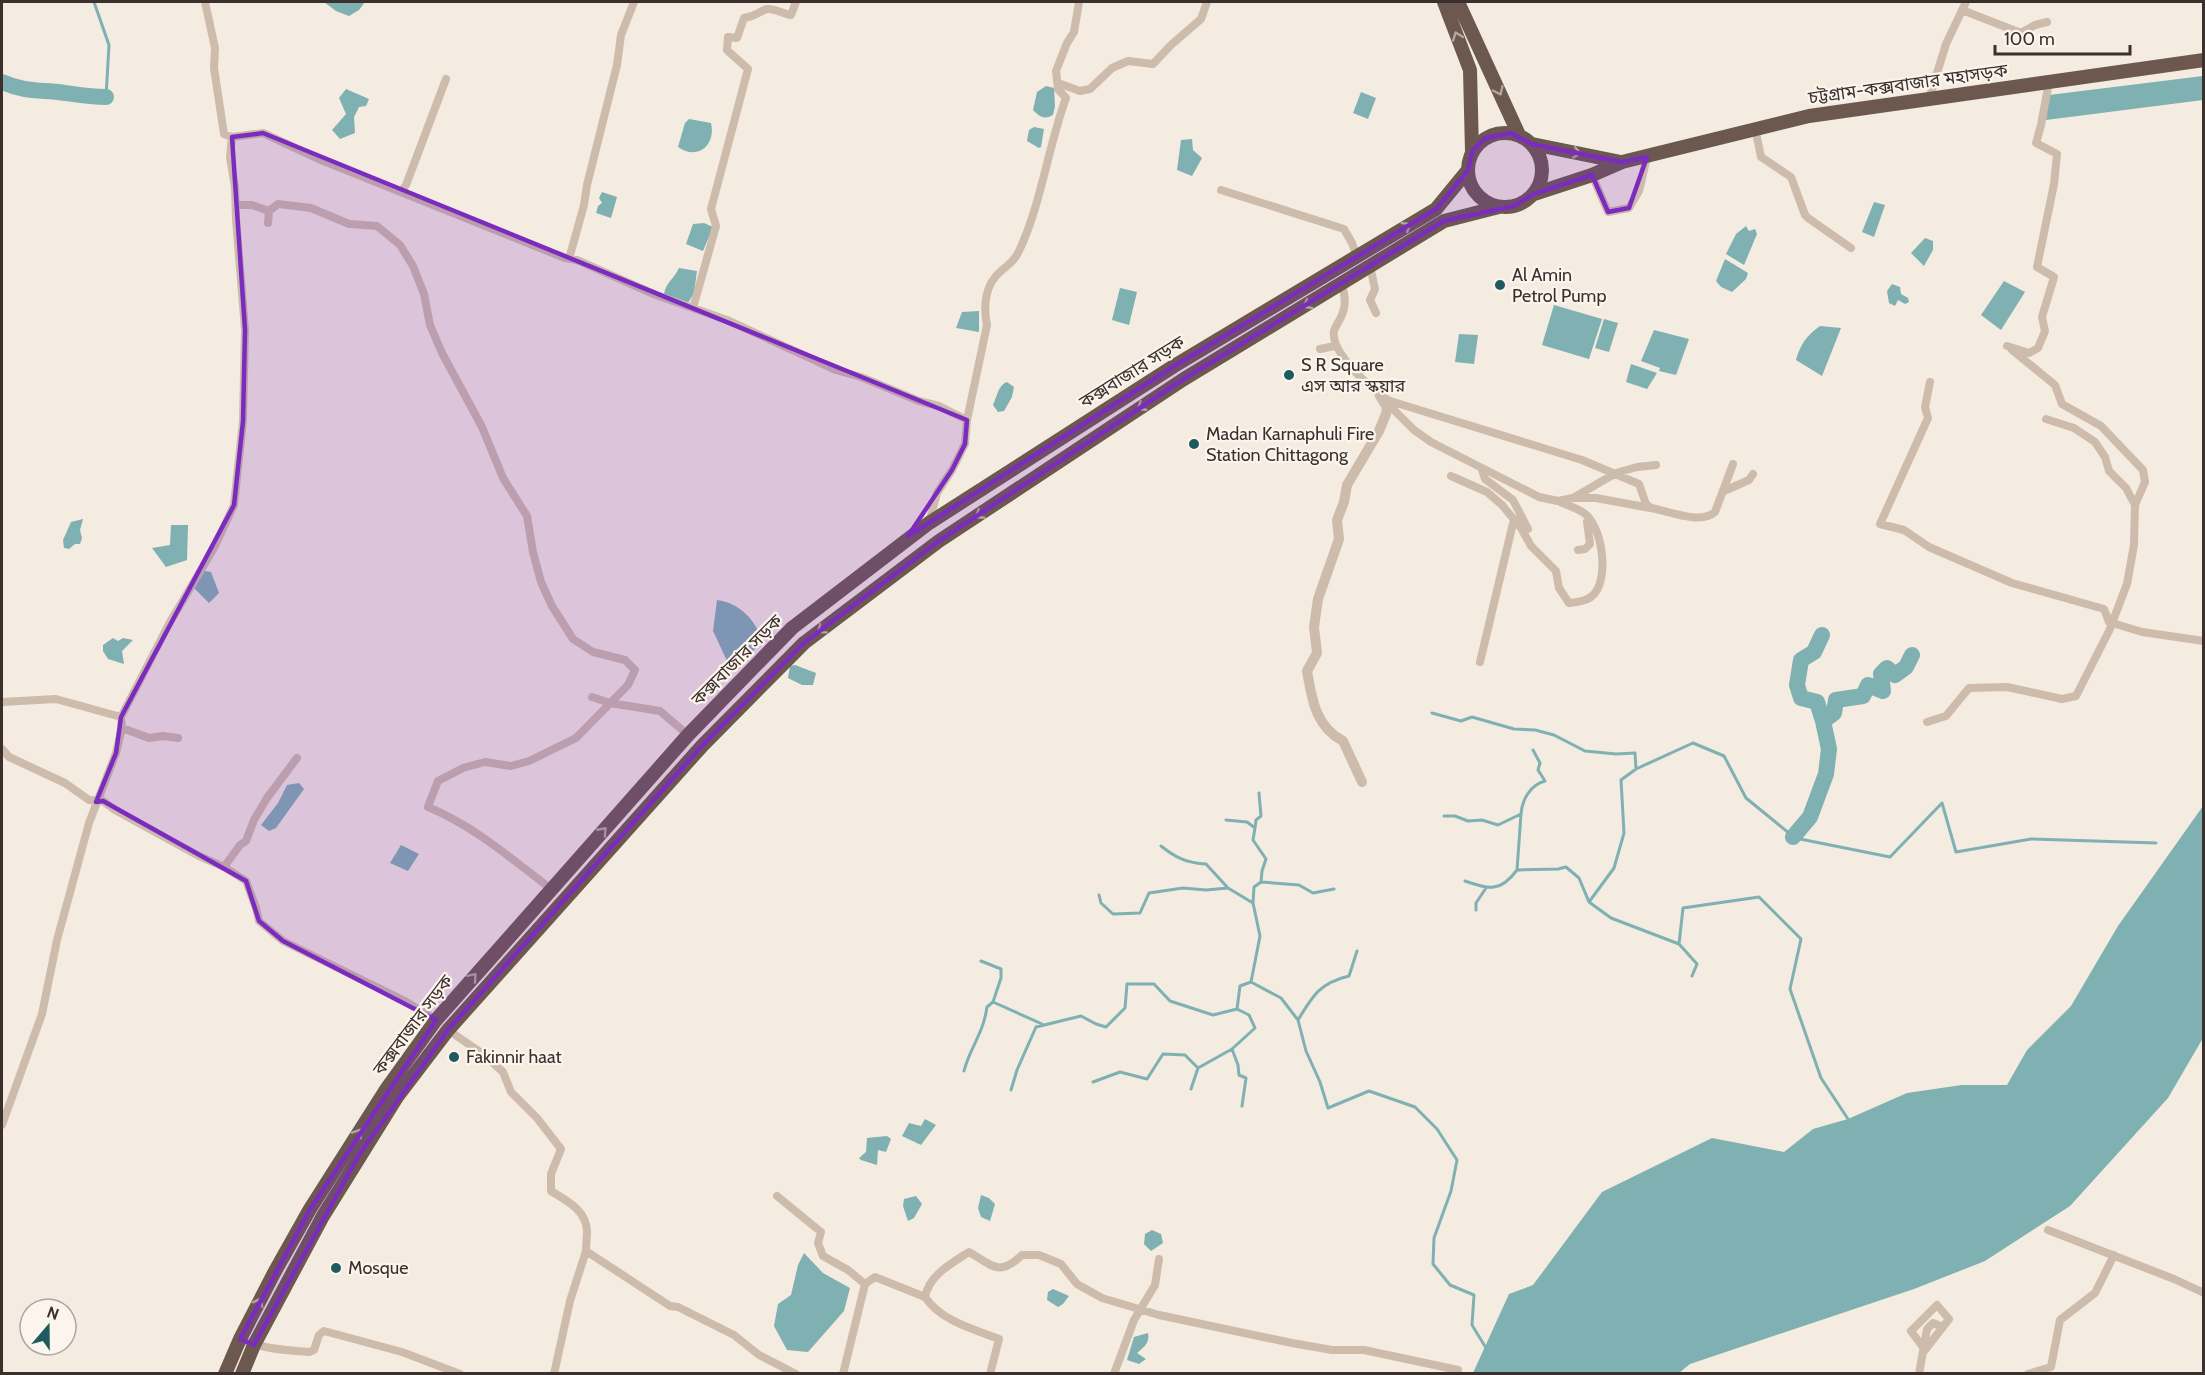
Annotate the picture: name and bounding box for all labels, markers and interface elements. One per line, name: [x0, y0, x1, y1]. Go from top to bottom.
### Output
scale bar: [1995, 18, 2130, 56]
text: 100 m: [2004, 28, 2055, 50]
one-way arrow: [1452, 31, 1464, 42]
street label: চট্টগ্রাম-কক্সবাজার মহাসড়ক: [1806, 59, 2009, 109]
one-way arrow: [1491, 85, 1503, 96]
one-way arrow: [1572, 146, 1582, 159]
one-way arrow: [1401, 222, 1411, 233]
place label: Al Amin Petrol Pump: [1512, 264, 1606, 307]
marker: Al Amin Petrol Pump: [1493, 278, 1507, 292]
one-way arrow: [1303, 297, 1313, 309]
street label: কক্সবাজার সড়ক: [1075, 331, 1189, 414]
place label: S R Square এস আর স্কয়ার: [1301, 354, 1406, 397]
marker: S R Square এস আর স্কয়ার: [1282, 368, 1296, 382]
one-way arrow: [1137, 400, 1148, 411]
place label: Madan Karnaphuli Fire Station Chittagong: [1206, 423, 1374, 466]
marker: Madan Karnaphuli Fire Station Chittagong: [1187, 437, 1201, 451]
one-way arrow: [974, 508, 985, 519]
street label: কক্সবাজার সড়ক: [686, 610, 787, 711]
one-way arrow: [817, 623, 828, 634]
one-way arrow: [596, 827, 607, 838]
street label: কক্সবাজার সড়ক: [368, 970, 458, 1080]
one-way arrow: [466, 973, 477, 984]
place label: Fakinnir haat: [466, 1046, 562, 1068]
marker: Fakinnir haat: [447, 1050, 461, 1064]
one-way arrow: [350, 1129, 361, 1140]
place label: Mosque: [348, 1257, 408, 1279]
marker: Mosque: [329, 1261, 343, 1275]
north arrow: [18, 1297, 78, 1357]
one-way arrow: [252, 1297, 263, 1308]
text: N: [44, 1303, 62, 1324]

